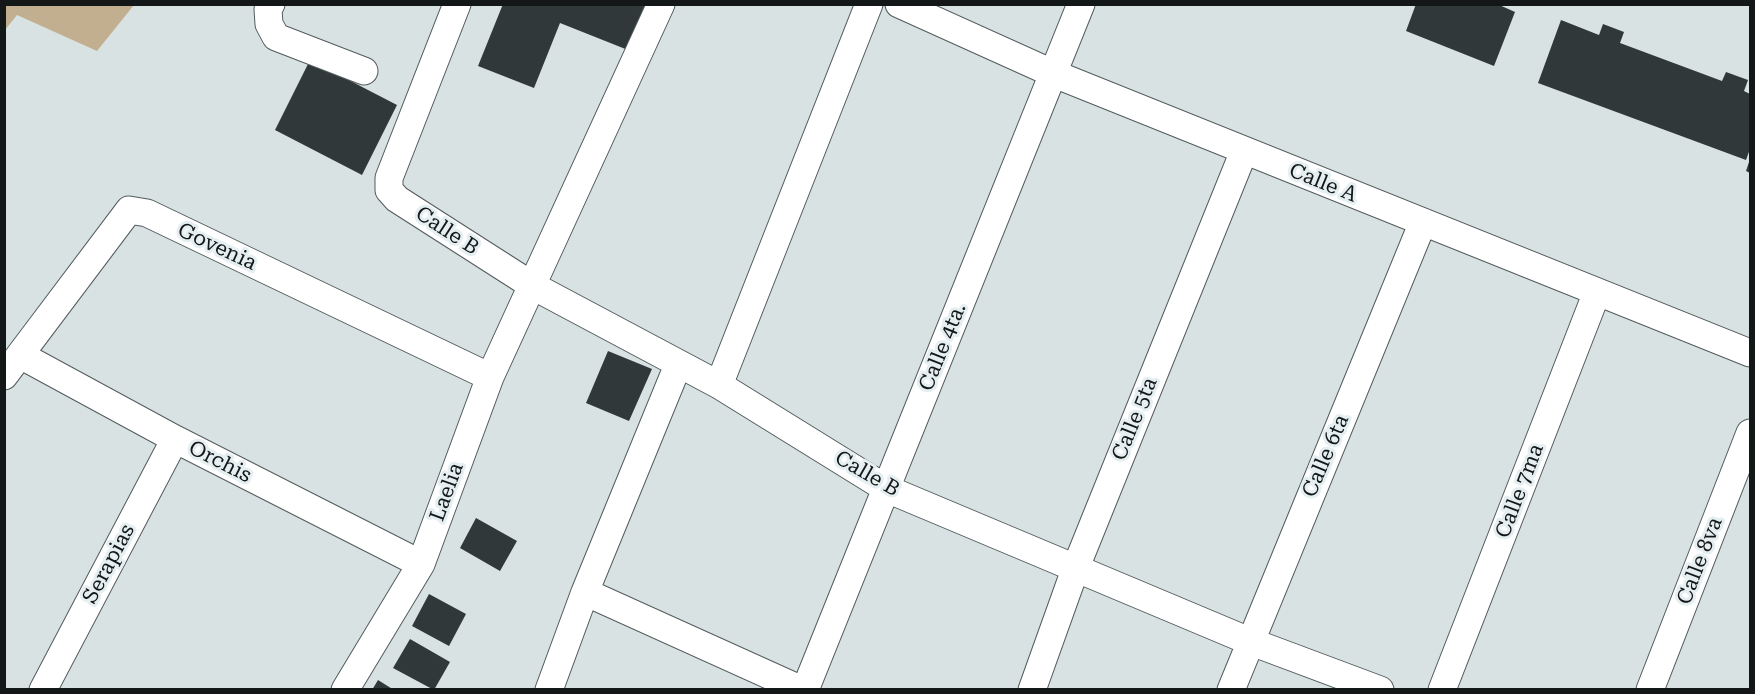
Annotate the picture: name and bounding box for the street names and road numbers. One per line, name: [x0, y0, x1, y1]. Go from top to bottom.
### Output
street label: Calle A: [1285, 158, 1361, 208]
street label: Calle B: [411, 201, 483, 261]
street label: Govenia: [174, 218, 260, 276]
street label: Calle 4ta.: [914, 299, 972, 395]
street label: Calle 5ta: [1107, 374, 1163, 464]
street label: Calle 6ta: [1297, 411, 1355, 501]
street label: Orchis: [184, 436, 256, 488]
street label: Calle 7ma: [1491, 440, 1549, 542]
street label: Calle B: [830, 446, 904, 502]
street label: Laelia: [425, 459, 469, 525]
street label: Calle 8va: [1672, 514, 1728, 608]
street label: Serapias: [78, 520, 140, 608]

